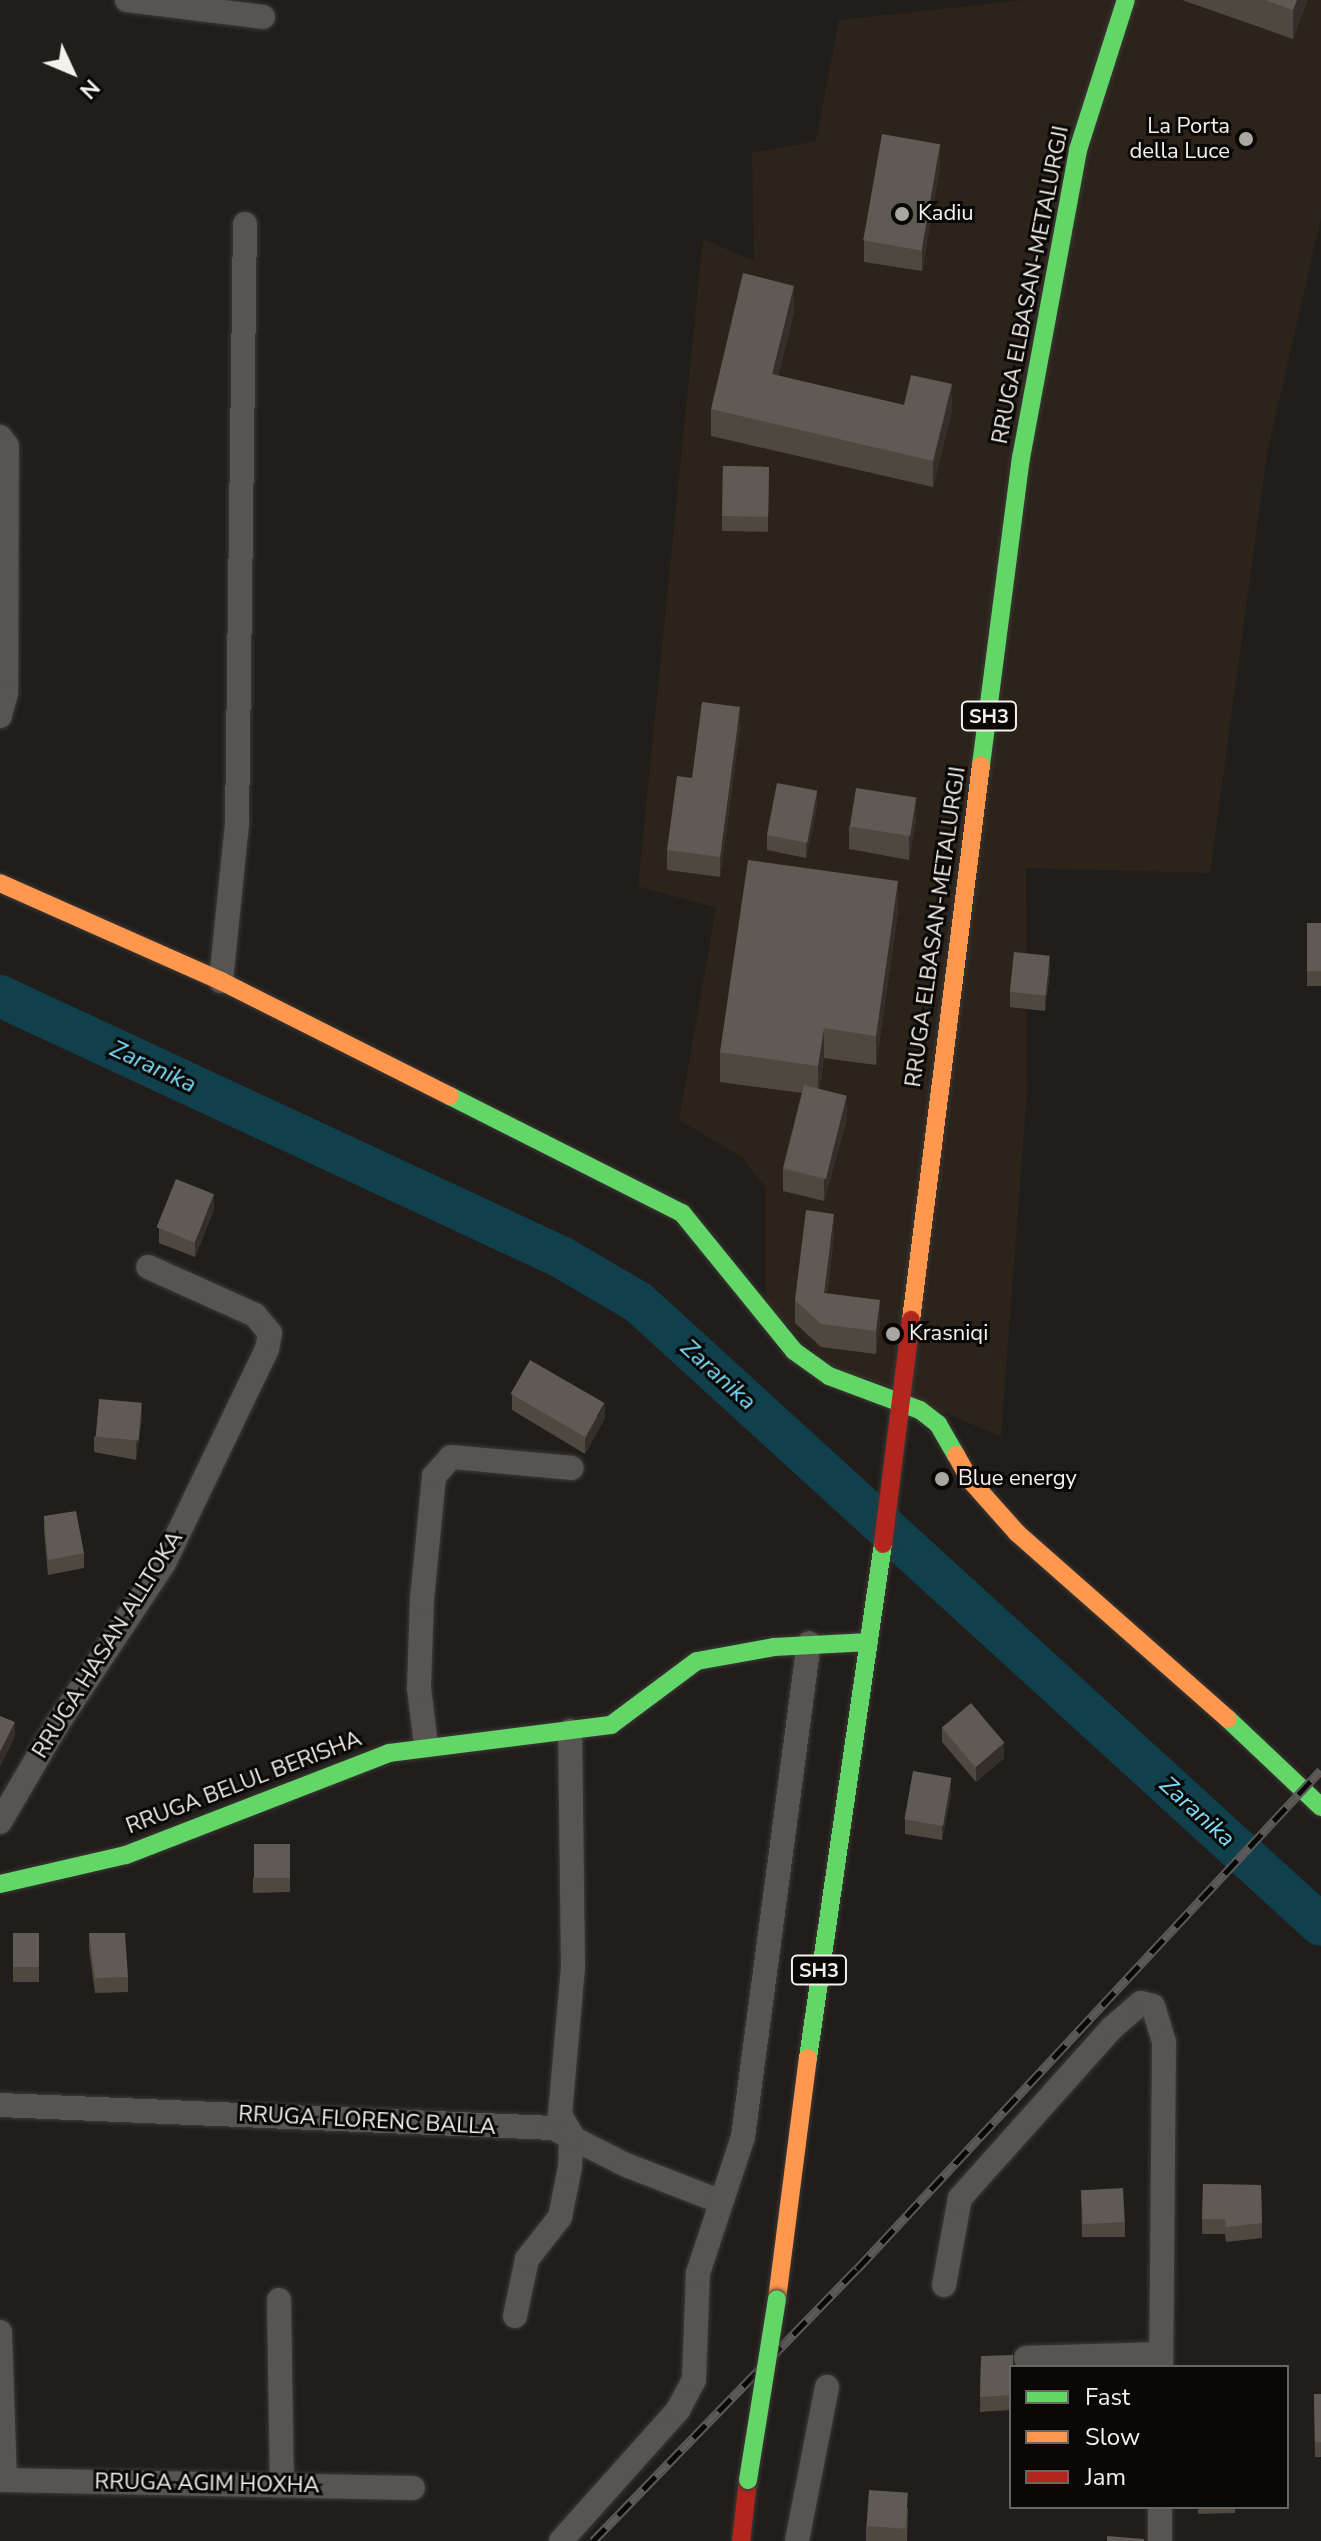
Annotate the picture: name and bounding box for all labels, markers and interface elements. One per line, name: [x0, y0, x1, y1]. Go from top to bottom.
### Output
north arrow: [32, 32, 112, 112]
text: N: [73, 72, 106, 105]
place label: La Porta della Luce: [1129, 113, 1230, 164]
street label: RRUGA ELBASAN-METALURGJI: [987, 124, 1075, 446]
marker: La Porta della Luce: [1237, 130, 1255, 148]
place label: Kadiu: [918, 201, 974, 227]
marker: Kadiu: [893, 205, 911, 223]
road number: SH3: [959, 700, 1019, 732]
street label: RRUGA ELBASAN-METALURGJI: [900, 765, 972, 1089]
water label: Zaranika: [105, 1035, 201, 1099]
place label: Krasniqi: [909, 1321, 988, 1347]
marker: Krasniqi: [884, 1325, 902, 1343]
water label: Zaranika: [674, 1334, 762, 1416]
place label: Blue energy: [958, 1466, 1077, 1492]
marker: Blue energy: [933, 1470, 951, 1488]
street label: RRUGA HASAN ALLTOKA: [27, 1527, 189, 1763]
street label: RRUGA BELUL BERISHA: [123, 1726, 365, 1840]
water label: Zaranika: [1153, 1771, 1241, 1853]
road number: SH3: [789, 1954, 849, 1986]
street label: RRUGA FLORENC BALLA: [238, 2101, 496, 2141]
legend: [1009, 2365, 1289, 2509]
text: Fast: [1085, 2381, 1130, 2413]
text: Slow: [1085, 2421, 1140, 2453]
text: Jam: [1085, 2461, 1126, 2493]
street label: RRUGA AGIM HOXHA: [94, 2469, 320, 2499]

